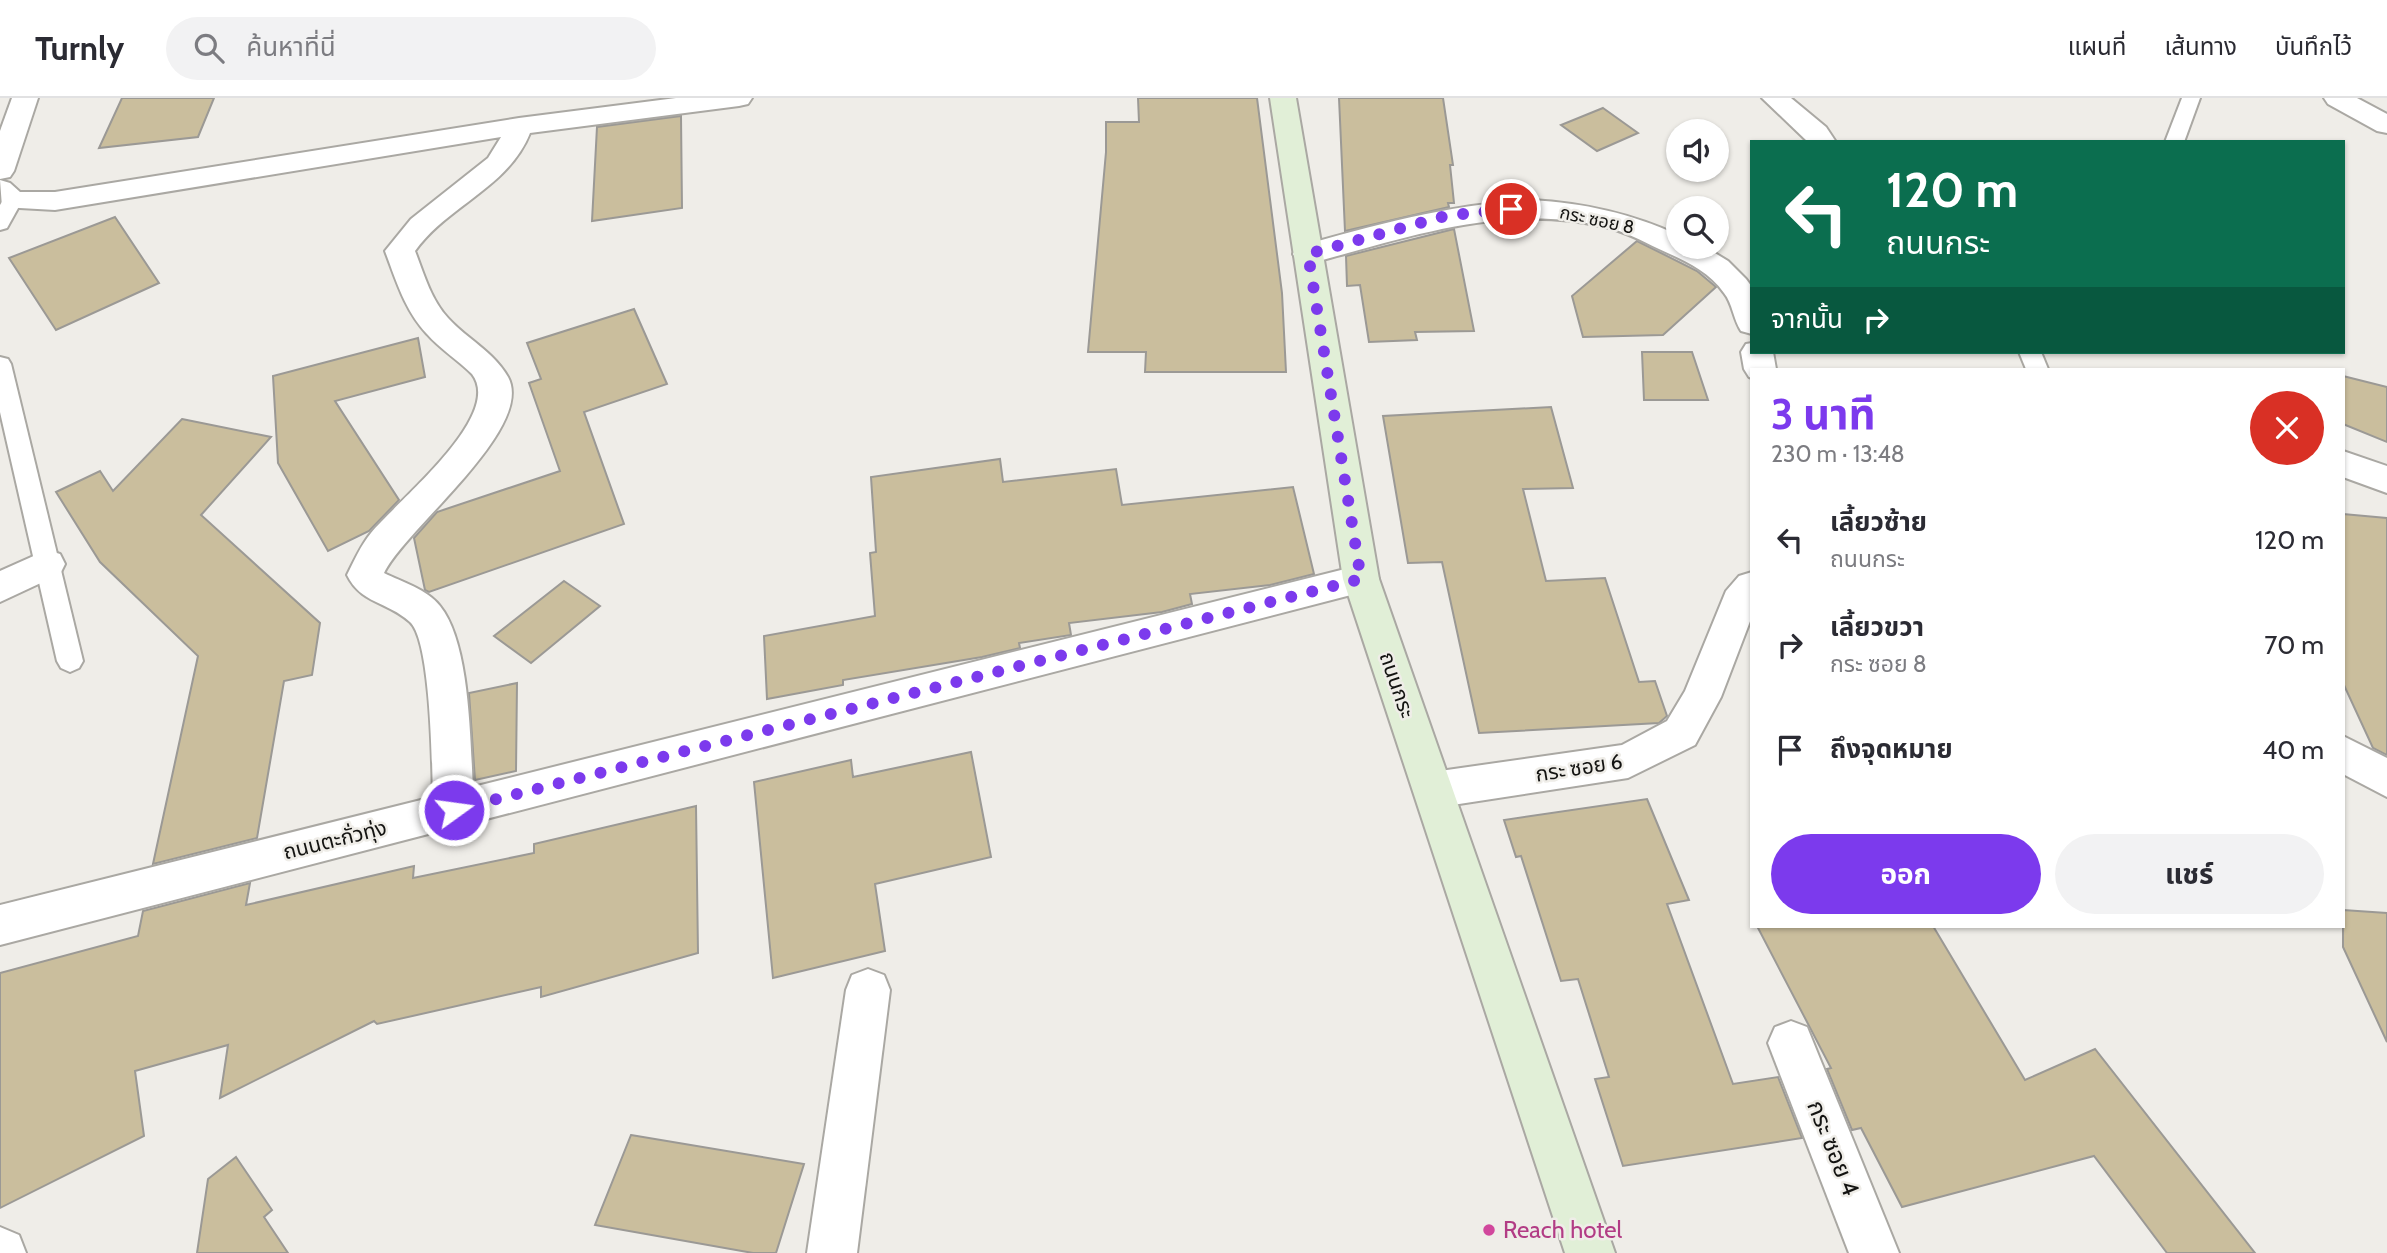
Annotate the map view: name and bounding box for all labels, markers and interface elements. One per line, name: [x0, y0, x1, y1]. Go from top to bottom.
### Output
search box: [166, 17, 656, 80]
text: Turnly: [35, 28, 124, 68]
icon: search: [190, 29, 228, 67]
text: ค้นหาที่นี่: [246, 31, 336, 63]
text: แผนที่: [2068, 32, 2126, 61]
text: เส้นทาง: [2164, 32, 2237, 61]
text: บันทึกไว้: [2275, 32, 2352, 61]
map controls: [1666, 119, 1729, 259]
button: sound: [1666, 119, 1729, 182]
text: 120 m: [1886, 160, 2018, 219]
icon: left: [1771, 168, 1862, 259]
pin: [1481, 179, 1541, 239]
icon: arrive: [1492, 190, 1530, 228]
button: search: [1666, 196, 1729, 259]
street label: กระ ซอย 8: [1558, 201, 1636, 239]
text: ถนนกระ: [1886, 223, 1990, 262]
icon: right: [1857, 301, 1895, 339]
text: จากนั้น: [1771, 303, 1843, 335]
text: 3 นาที: [1771, 388, 1876, 440]
button: close: [2250, 391, 2324, 465]
text: 230 m · 13:48: [1771, 440, 1905, 468]
text: เลี้ยวซ้าย: [1830, 506, 1927, 538]
icon: left: [1771, 521, 1809, 559]
text: 120 m: [2255, 524, 2324, 556]
text: ถนนกระ: [1830, 545, 1905, 573]
text: เลี้ยวขวา: [1830, 611, 1924, 643]
icon: right: [1771, 626, 1809, 664]
text: 70 m: [2264, 629, 2324, 661]
street label: ถนนกระ: [1375, 648, 1420, 721]
text: กระ ซอย 8: [1830, 650, 1927, 678]
icon: arrive: [1771, 731, 1809, 769]
text: ถึงจุดหมาย: [1830, 733, 1953, 765]
text: 40 m: [2262, 734, 2324, 766]
street label: กระ ซอย 6: [1534, 748, 1624, 787]
position arrow: [417, 773, 491, 847]
street label: ถนนตะกั่วทุ่ง: [280, 814, 389, 865]
button: ออก: [1771, 834, 2041, 914]
button: แชร์: [2055, 834, 2324, 914]
street label: กระ ซอย 4: [1801, 1096, 1866, 1200]
place label: Reach hotel: [1503, 1215, 1622, 1244]
marker: Reach hotel: [1481, 1222, 1497, 1238]

